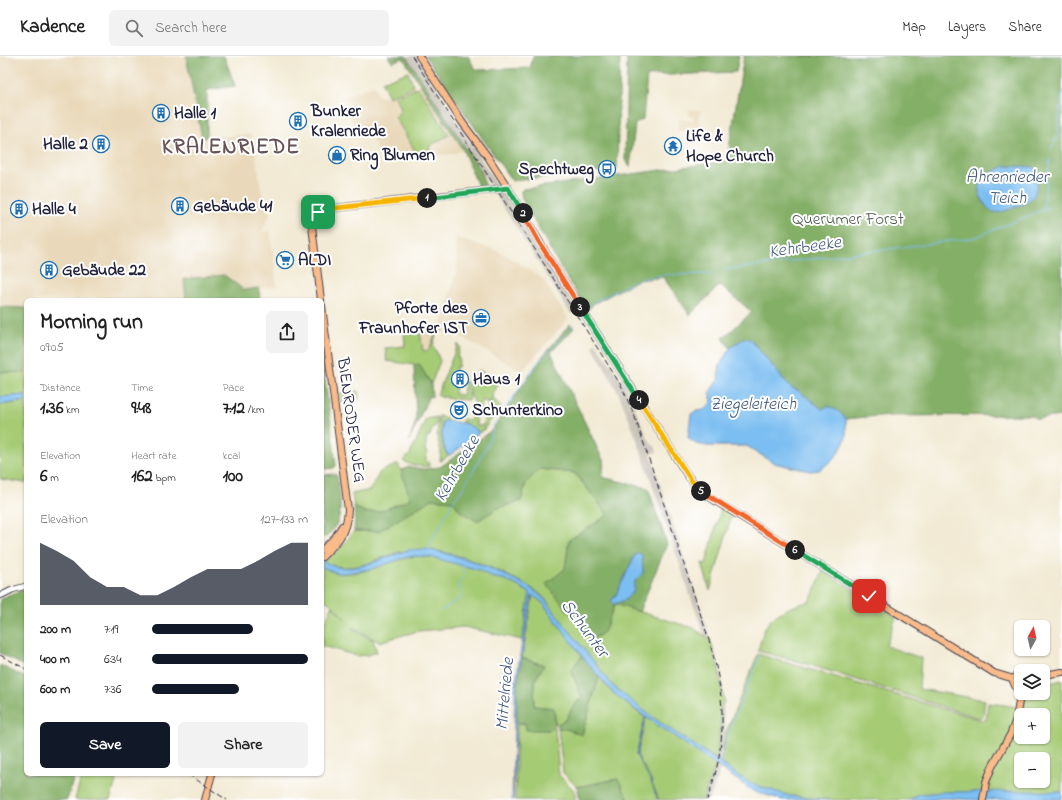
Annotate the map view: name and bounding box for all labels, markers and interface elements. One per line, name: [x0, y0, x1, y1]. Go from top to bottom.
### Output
search box: [109, 10, 389, 46]
text: Kadence: [20, 14, 85, 41]
icon: search: [123, 17, 145, 39]
text: Search here: [155, 17, 227, 39]
text: Map: [902, 17, 926, 38]
text: Layers: [948, 17, 986, 38]
text: Share: [1008, 17, 1042, 38]
place label: Bunker Kralenriede: [310, 99, 387, 144]
place label: Halle 1: [174, 101, 217, 126]
building icon: Halle 1: [151, 103, 171, 123]
building icon: Bunker Kralenriede: [288, 111, 308, 131]
place label: Life & Hope Church: [686, 124, 774, 169]
place label: Halle 2: [43, 132, 89, 157]
district label: KRALENRIEDE: [162, 133, 300, 163]
building icon: Halle 2: [91, 134, 111, 154]
temple icon: Life & Hope Church: [663, 136, 683, 156]
place label: Ring Blumen: [350, 143, 435, 170]
shop icon: Ring Blumen: [327, 145, 347, 165]
place label: Spechtweg: [518, 157, 594, 184]
bus stop icon: Spechtweg: [597, 159, 617, 179]
water label: Ahrenrieder Teich: [966, 165, 1051, 212]
pin: 1: [417, 188, 437, 208]
text: 1: [425, 190, 429, 206]
place label: Gebäude 41: [193, 194, 273, 219]
pin: [301, 195, 335, 229]
building icon: Gebäude 41: [170, 196, 190, 216]
place label: Halle 4: [32, 197, 77, 222]
building icon: Halle 4: [9, 199, 29, 219]
icon: arrive: [307, 201, 329, 223]
pin: 2: [513, 203, 533, 223]
text: 2: [520, 205, 526, 221]
park label: Querumer Forst: [792, 207, 904, 232]
water label: Kehrbeeke: [767, 230, 844, 266]
place label: ALDI: [298, 248, 331, 273]
supermarket icon: ALDI: [275, 250, 295, 270]
place label: Gebäude 22: [62, 258, 146, 283]
building icon: Gebäude 22: [39, 260, 59, 280]
place label: Pforte des Fraunhofer IST: [358, 296, 468, 341]
pin: 3: [570, 297, 590, 317]
text: 3: [578, 299, 582, 315]
text: Morning run: [40, 307, 143, 339]
office icon: Pforte des Fraunhofer IST: [471, 308, 491, 328]
button: share: [266, 311, 308, 353]
text: 09:05: [40, 338, 64, 357]
street label: BIENRODER WEG: [330, 355, 372, 484]
place label: Haus 1: [473, 367, 521, 392]
building icon: Haus 1: [450, 369, 470, 389]
text: Distance: [40, 380, 81, 396]
text: Time: [131, 380, 153, 396]
text: Pace: [223, 380, 244, 396]
pin: 4: [629, 390, 649, 410]
text: 4: [637, 392, 641, 408]
water label: Ziegeleiteich: [710, 392, 796, 418]
text: 1.36: [40, 396, 63, 421]
text: 9:48: [131, 396, 151, 421]
text: 7:12: [223, 396, 245, 421]
place label: Schunterkino: [472, 398, 563, 423]
theatre icon: Schunterkino: [449, 400, 469, 420]
text: km: [63, 402, 79, 418]
text: /km: [245, 402, 264, 418]
water label: Kehrbeeke: [429, 430, 488, 507]
text: Elevation: [40, 448, 80, 464]
text: Heart rate: [131, 448, 176, 464]
text: kcal: [223, 448, 240, 464]
text: 6: [40, 464, 47, 489]
text: 162: [131, 464, 153, 489]
text: 100: [223, 464, 243, 489]
text: m: [47, 470, 59, 486]
text: bpm: [153, 470, 176, 486]
pin: 5: [691, 481, 711, 501]
text: 5: [698, 483, 704, 499]
text: Elevation: [40, 510, 88, 529]
text: 127–133 m: [260, 510, 308, 529]
pin: 6: [785, 540, 805, 560]
text: 6: [793, 542, 797, 558]
pin: [852, 579, 886, 613]
icon: check: [858, 585, 880, 607]
water label: Schunter: [553, 594, 616, 665]
text: 200 m: [40, 620, 71, 639]
text: 7:19: [104, 620, 119, 639]
north arrow: [1014, 620, 1050, 656]
map controls: [1014, 620, 1050, 788]
text: 400 m: [40, 650, 70, 669]
text: 6:34: [104, 650, 122, 669]
water label: Mittelriede: [490, 656, 522, 731]
button: layers: [1014, 664, 1050, 700]
text: 600 m: [40, 680, 70, 699]
text: 7:36: [104, 680, 122, 699]
button: +: [1014, 708, 1050, 744]
button: Save: [40, 722, 170, 768]
button: Share: [178, 722, 308, 768]
button: −: [1014, 752, 1050, 788]

